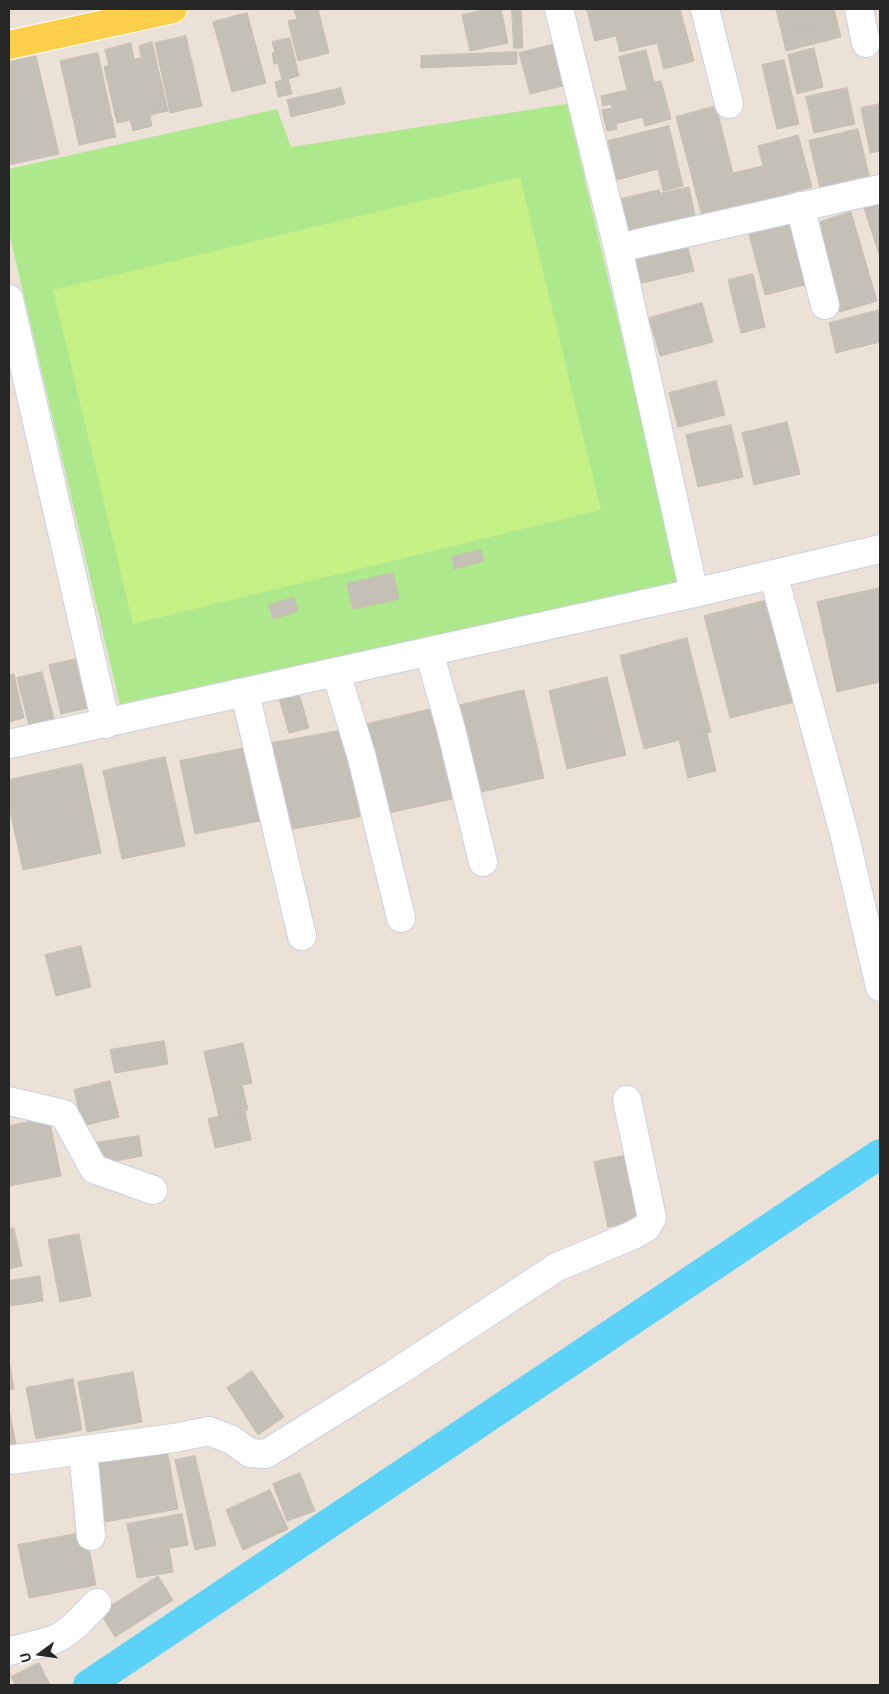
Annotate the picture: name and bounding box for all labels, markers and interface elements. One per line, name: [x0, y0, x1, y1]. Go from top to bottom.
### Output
north arrow: [15, 1629, 65, 1679]
text: U: [16, 1651, 34, 1664]

